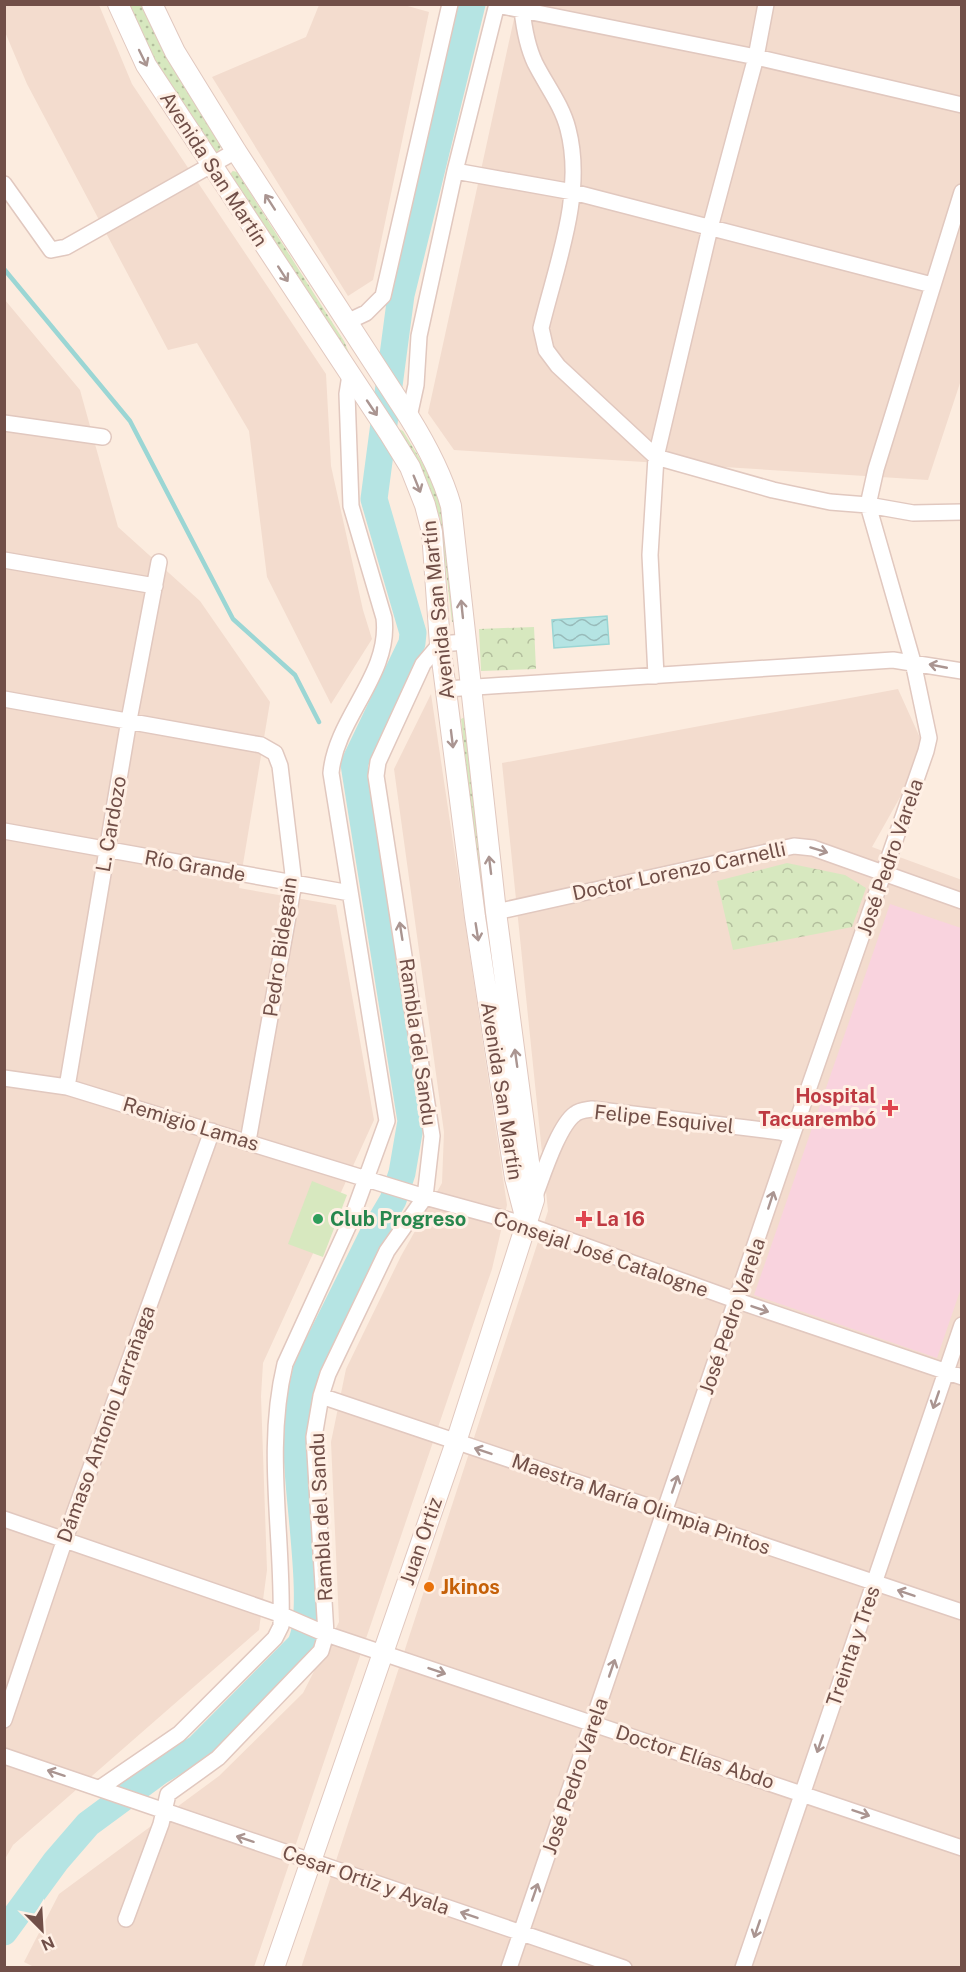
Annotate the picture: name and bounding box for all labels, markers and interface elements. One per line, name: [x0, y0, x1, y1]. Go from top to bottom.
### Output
one-way arrow: [137, 48, 149, 66]
street label: Avenida San Martín: [155, 87, 273, 251]
one-way arrow: [264, 194, 276, 211]
one-way arrow: [277, 265, 289, 282]
one-way arrow: [366, 399, 378, 416]
one-way arrow: [412, 475, 423, 493]
street label: Avenida San Martín: [417, 519, 459, 701]
one-way arrow: [456, 599, 467, 619]
one-way arrow: [928, 660, 948, 671]
one-way arrow: [447, 729, 458, 748]
street label: L. Cardozo: [91, 774, 131, 874]
street label: José Pedro Varela: [852, 776, 928, 938]
street label: Doctor Lorenzo Carnelli: [570, 837, 788, 905]
street label: Río Grande: [143, 845, 247, 887]
one-way arrow: [809, 845, 828, 856]
one-way arrow: [485, 856, 496, 876]
street label: Pedro Bidegain: [258, 876, 302, 1018]
one-way arrow: [395, 922, 406, 941]
one-way arrow: [472, 922, 483, 942]
street label: Rambla del Sandu: [394, 957, 442, 1127]
street label: Avenida San Martín: [476, 1000, 528, 1182]
one-way arrow: [511, 1049, 522, 1069]
place label: Hospital Tacuarembó: [758, 1084, 876, 1131]
street label: Remigio Lamas: [120, 1092, 262, 1156]
marker: Hospital Tacuarembó: [881, 1099, 899, 1117]
street label: Felipe Esquivel: [593, 1100, 735, 1138]
one-way arrow: [766, 1190, 777, 1209]
street label: Consejal José Catalogne: [490, 1206, 712, 1302]
place label: Club Progreso: [330, 1207, 466, 1231]
place label: La 16: [596, 1207, 645, 1231]
marker: Club Progreso: [311, 1212, 325, 1226]
marker: La 16: [577, 1212, 591, 1226]
street label: José Pedro Varela: [694, 1235, 770, 1397]
street label: Dámaso Antonio Larrañaga: [52, 1302, 160, 1546]
one-way arrow: [750, 1304, 769, 1315]
one-way arrow: [930, 1390, 941, 1409]
street label: Rambla del Sandu: [305, 1432, 337, 1602]
one-way arrow: [474, 1444, 493, 1455]
street label: Maestra María Olimpia Pintos: [509, 1448, 773, 1560]
one-way arrow: [670, 1475, 681, 1494]
street label: Juan Ortiz: [395, 1494, 447, 1588]
place label: Jkinos: [441, 1575, 500, 1599]
marker: Jkinos: [422, 1580, 436, 1594]
street label: Treinta y Tres: [821, 1583, 885, 1709]
one-way arrow: [897, 1587, 916, 1598]
one-way arrow: [607, 1659, 618, 1678]
one-way arrow: [427, 1667, 446, 1678]
street label: José Pedro Varela: [537, 1695, 613, 1857]
street label: Doctor Elías Abdo: [613, 1720, 777, 1794]
one-way arrow: [814, 1734, 825, 1753]
one-way arrow: [47, 1767, 66, 1778]
one-way arrow: [851, 1809, 870, 1820]
one-way arrow: [236, 1833, 255, 1844]
street label: Cesar Ortiz y Ayala: [279, 1840, 453, 1920]
one-way arrow: [530, 1883, 541, 1902]
north arrow: [12, 1900, 72, 1960]
one-way arrow: [460, 1909, 479, 1920]
one-way arrow: [751, 1919, 762, 1938]
text: N: [38, 1932, 57, 1954]

